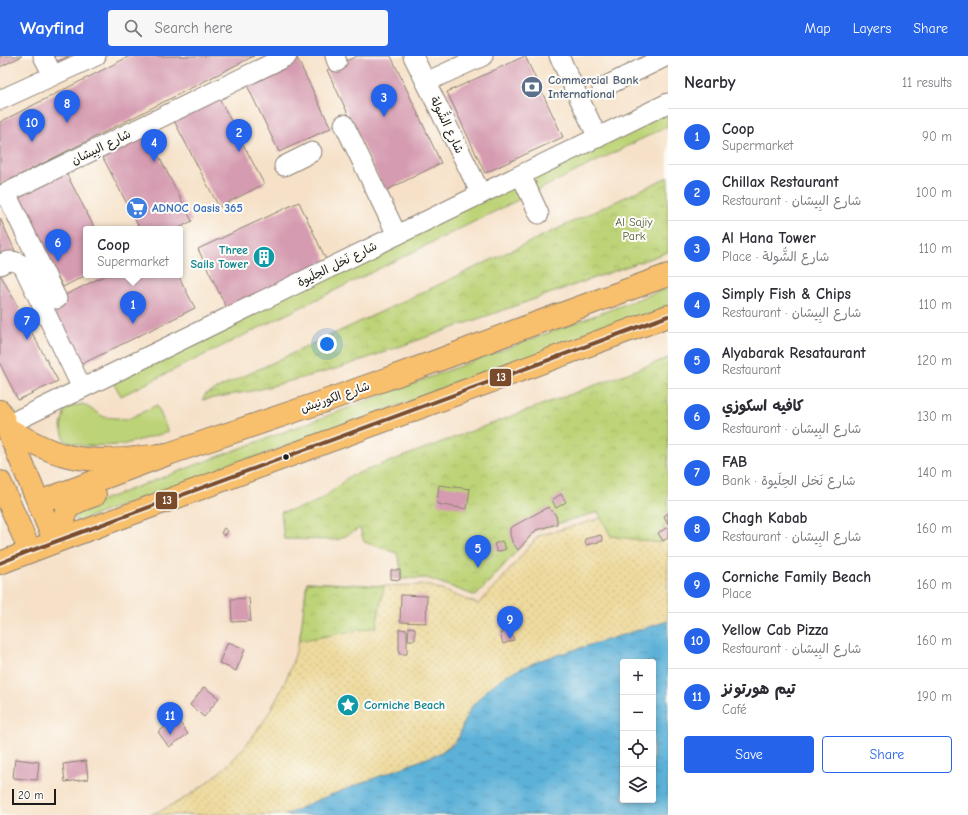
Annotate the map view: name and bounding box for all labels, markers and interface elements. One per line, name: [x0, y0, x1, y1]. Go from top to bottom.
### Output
search box: [108, 10, 388, 46]
text: Wayfind: [20, 17, 84, 39]
icon: search: [122, 17, 144, 39]
text: Search here: [154, 19, 233, 37]
text: Map: [804, 20, 831, 37]
text: Layers: [853, 20, 891, 37]
text: Share: [913, 20, 948, 37]
place label: Commercial Bank International: [548, 73, 639, 101]
text: Nearby: [684, 73, 735, 92]
bank icon: Commercial Bank International: [519, 74, 545, 100]
text: 11 results: [902, 75, 952, 90]
pin: 3: [371, 84, 397, 117]
pin: 8: [54, 90, 80, 123]
street label: شارع الشُّولة: [425, 92, 471, 157]
pin: 10: [19, 109, 45, 142]
pin: 2: [226, 119, 252, 152]
text: Coop: [722, 120, 754, 138]
street label: شارع البِيشان: [69, 127, 134, 169]
pin: 4: [141, 129, 167, 162]
text: 1: [694, 129, 700, 144]
text: 90 m: [922, 129, 952, 144]
text: Supermarket: [722, 138, 793, 153]
text: Chillax Restaurant: [722, 173, 839, 191]
text: 2: [694, 185, 700, 200]
text: 100 m: [916, 185, 952, 200]
text: Restaurant · شارع البِيشان: [722, 193, 861, 208]
supermarket icon: ADNOC Oasis 365: [124, 195, 150, 221]
place label: ADNOC Oasis 365: [152, 201, 243, 215]
park label: Al Sajiy Park: [615, 215, 653, 243]
popup: [83, 226, 183, 278]
pin: 6: [45, 229, 71, 262]
text: Al Hana Tower: [722, 229, 816, 247]
text: Coop: [97, 236, 130, 254]
street label: شارع نَخل الحِلَيوة: [294, 237, 380, 291]
text: 3: [694, 241, 700, 256]
text: 110 m: [919, 241, 952, 256]
place label: Three Sails Tower: [191, 243, 248, 271]
building icon: Three Sails Tower: [251, 244, 277, 270]
text: Place · شارع الشُّولة: [722, 249, 829, 264]
text: Supermarket: [97, 254, 169, 269]
text: Simply Fish & Chips: [722, 285, 851, 303]
pin: 1: [120, 291, 146, 324]
text: 4: [694, 297, 700, 312]
text: 110 m: [919, 297, 952, 312]
text: Restaurant · شارع البِيشان: [722, 305, 861, 320]
pin: 7: [14, 307, 40, 340]
your location: [317, 334, 337, 354]
text: Alyabarak Resataurant: [722, 344, 866, 362]
text: 5: [694, 353, 700, 368]
text: 120 m: [917, 353, 952, 368]
text: Restaurant: [722, 362, 781, 377]
line badge: 13: [489, 368, 512, 387]
text: 13: [496, 371, 506, 384]
street label: شارع الكورنيش: [299, 379, 372, 417]
text: كافيه اسكوزي: [722, 397, 804, 415]
text: 6: [694, 409, 700, 424]
text: 130 m: [917, 409, 952, 424]
text: Restaurant · شارع البِيشان: [722, 421, 861, 436]
unlabelled marker: [281, 452, 291, 462]
text: FAB: [722, 453, 747, 471]
text: 7: [694, 465, 700, 480]
text: 140 m: [918, 465, 952, 480]
text: Bank · شارع نَخل الحِلَيوة: [722, 473, 856, 488]
line badge: 13: [155, 491, 178, 510]
text: 13: [162, 494, 172, 507]
text: Chagh Kabab: [722, 509, 807, 527]
text: 8: [694, 521, 700, 536]
text: 160 m: [917, 521, 952, 536]
text: Restaurant · شارع البِيشان: [722, 529, 861, 544]
pin: 5: [465, 535, 491, 568]
text: Corniche Family Beach: [722, 568, 871, 586]
text: 9: [694, 577, 700, 592]
text: 160 m: [917, 577, 952, 592]
text: Place: [722, 586, 752, 601]
pin: 9: [497, 606, 523, 639]
text: Yellow Cab Pizza: [722, 621, 829, 639]
text: 10: [691, 633, 703, 648]
text: 160 m: [917, 633, 952, 648]
text: Restaurant · شارع البِيشان: [722, 641, 861, 656]
map controls: [620, 659, 656, 803]
button: +: [620, 659, 656, 695]
text: تيم هورتونز: [722, 680, 795, 698]
text: 11: [692, 689, 702, 704]
text: 190 m: [917, 689, 952, 704]
place icon: Corniche Beach: [335, 692, 361, 718]
button: −: [620, 695, 656, 731]
place label: Corniche Beach: [364, 698, 445, 712]
pin: 11: [157, 702, 183, 735]
text: Café: [722, 702, 746, 717]
button: locate: [620, 731, 656, 767]
button: Save: [684, 736, 814, 773]
button: Share: [822, 736, 952, 773]
button: layers: [620, 767, 656, 803]
scale bar: [12, 787, 56, 806]
text: 20 m: [18, 789, 43, 802]

